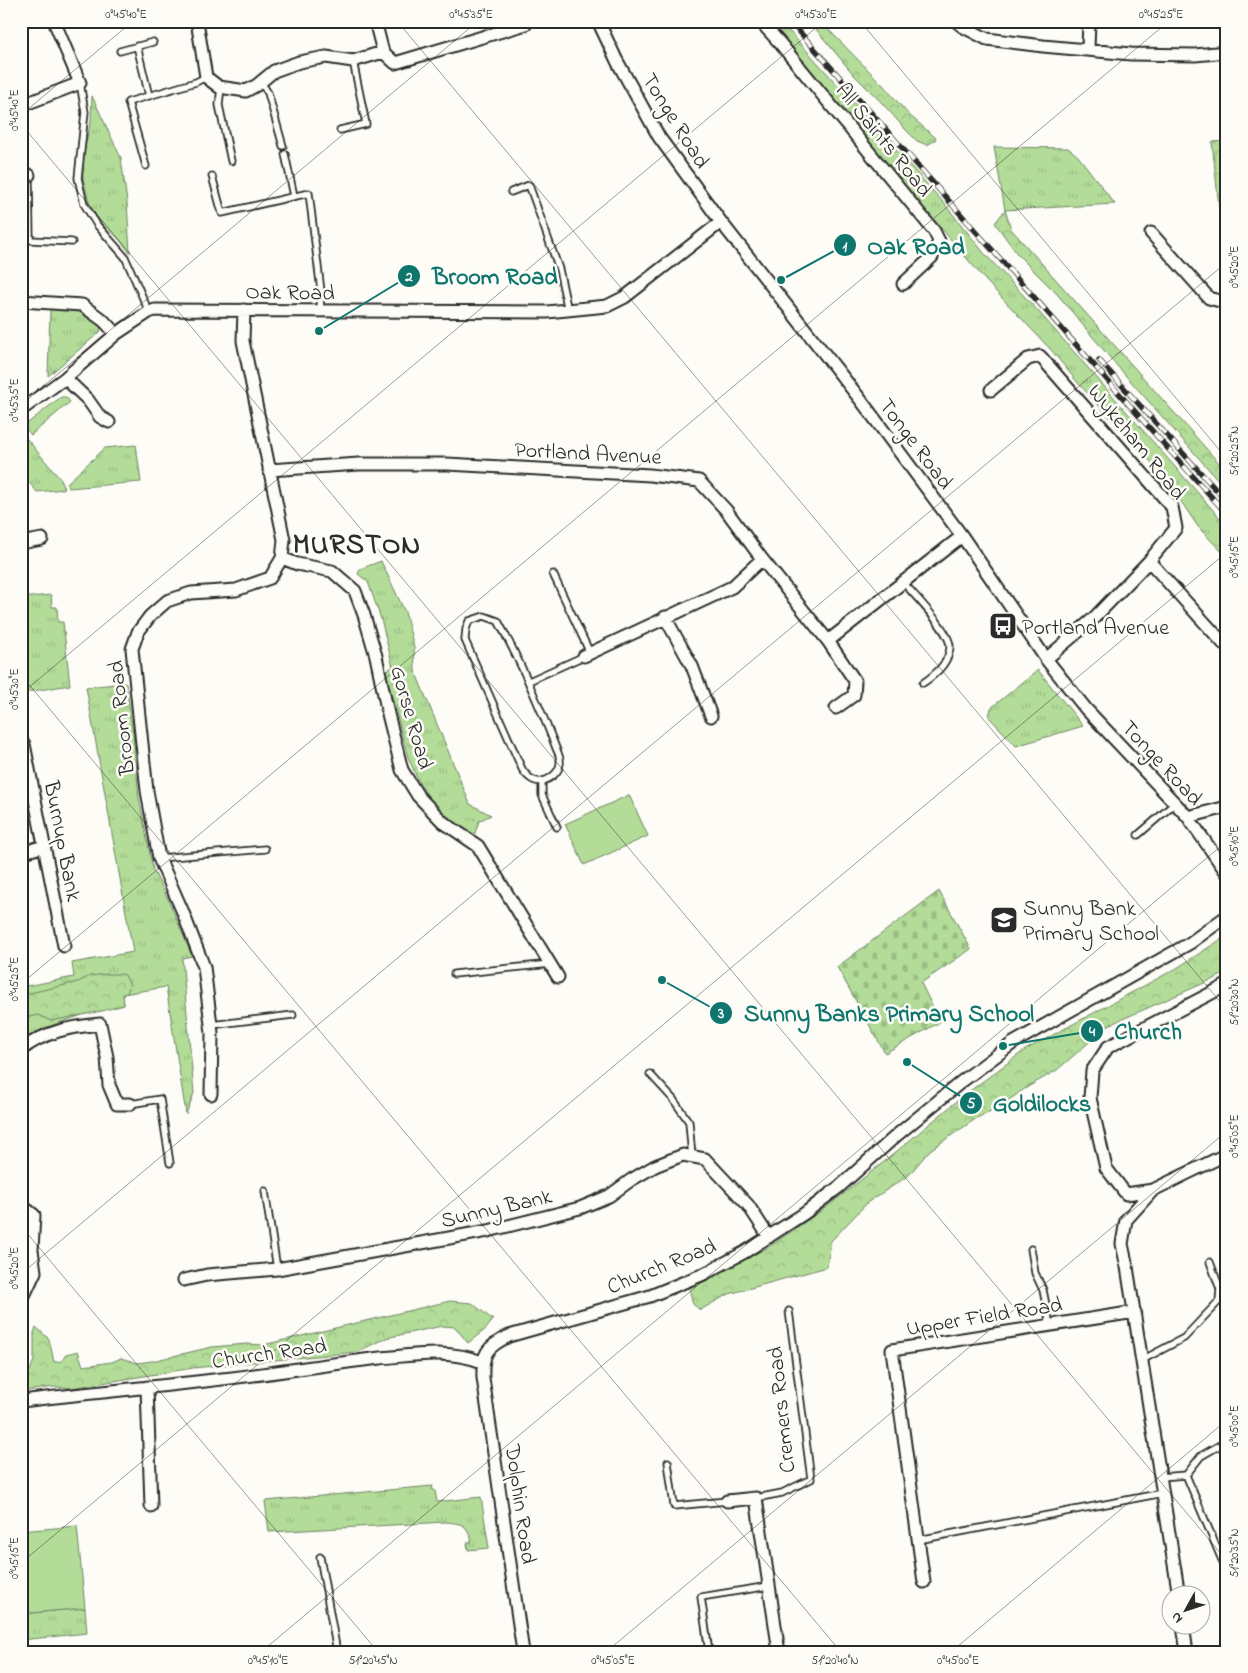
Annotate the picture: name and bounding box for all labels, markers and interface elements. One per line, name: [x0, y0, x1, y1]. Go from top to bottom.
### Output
text: 0°45'40"E: [105, 6, 147, 24]
text: 0°45'35"E: [449, 6, 493, 24]
text: 0°45'30"E: [795, 6, 837, 24]
text: 0°45'25"E: [1139, 6, 1183, 24]
street label: Tonge Road: [632, 68, 716, 176]
street label: All Saints Road: [826, 77, 939, 205]
text: 0°45'40"E: [6, 89, 24, 131]
callout: Oak Road: [832, 226, 975, 265]
text: Oak Road: [867, 231, 965, 266]
text: 1: [843, 236, 848, 258]
text: 0°45'20"E: [1226, 246, 1244, 288]
callout: Broom Road: [397, 257, 567, 296]
text: Broom Road: [431, 261, 558, 296]
text: 2: [404, 266, 413, 288]
street label: Oak Road: [245, 277, 335, 311]
text: 0°45'35"E: [6, 378, 24, 422]
street label: Wykeham Road: [1078, 378, 1193, 509]
street label: Tonge Road: [869, 392, 960, 498]
text: 51°20'25"N: [1226, 426, 1244, 476]
street label: Portland Avenue: [514, 435, 662, 475]
district label: MURSTON: [293, 526, 421, 567]
text: 0°45'15"E: [1226, 536, 1244, 578]
bus stop icon: Portland Avenue: [988, 611, 1018, 641]
place label: Portland Avenue: [1022, 613, 1169, 645]
street label: Broom Road: [101, 659, 145, 778]
street label: Gorse Road: [380, 662, 440, 773]
text: 0°45'30"E: [6, 668, 24, 710]
street label: Tonge Road: [1112, 714, 1209, 815]
street label: Burnup Bank: [34, 778, 88, 905]
text: 0°45'10"E: [1226, 826, 1244, 866]
place label: Sunny Bank Primary School: [1023, 894, 1159, 952]
school or university icon: Sunny Bank Primary School: [989, 905, 1019, 935]
text: 0°45'25"E: [6, 957, 24, 1001]
text: 51°20'30"N: [1226, 978, 1244, 1026]
callout: Sunny Banks Primary School: [708, 993, 1044, 1032]
text: Sunny Banks Primary School: [744, 998, 1034, 1034]
text: 3: [717, 1003, 724, 1025]
callout: Church: [1079, 1012, 1192, 1051]
text: Church: [1114, 1016, 1182, 1051]
text: 4: [1088, 1021, 1096, 1043]
callout: Goldilocks: [958, 1083, 1102, 1122]
text: Goldilocks: [993, 1088, 1091, 1123]
text: 5: [967, 1093, 976, 1115]
text: 0°45'05"E: [1226, 1114, 1244, 1158]
street label: Sunny Bank: [438, 1182, 556, 1239]
street label: Church Road: [603, 1231, 722, 1304]
text: 0°45'20"E: [6, 1247, 24, 1289]
street label: Upper Field Road: [904, 1290, 1065, 1346]
street label: Church Road: [210, 1331, 329, 1379]
street label: Cremers Road: [760, 1345, 806, 1475]
text: 0°45'00"E: [1226, 1405, 1244, 1447]
street label: Dolphin Road: [495, 1442, 543, 1566]
text: 51°20'35"N: [1226, 1528, 1244, 1578]
text: 0°45'15"E: [6, 1537, 24, 1579]
north arrow: [1160, 1586, 1210, 1636]
text: N: [1166, 1607, 1188, 1628]
text: 0°45'10"E: [248, 1652, 288, 1670]
text: 51°20'45"N: [348, 1652, 398, 1670]
text: 0°45'05"E: [591, 1652, 635, 1670]
text: 51°20'40"N: [811, 1652, 859, 1670]
text: 0°45'00"E: [937, 1652, 979, 1670]

